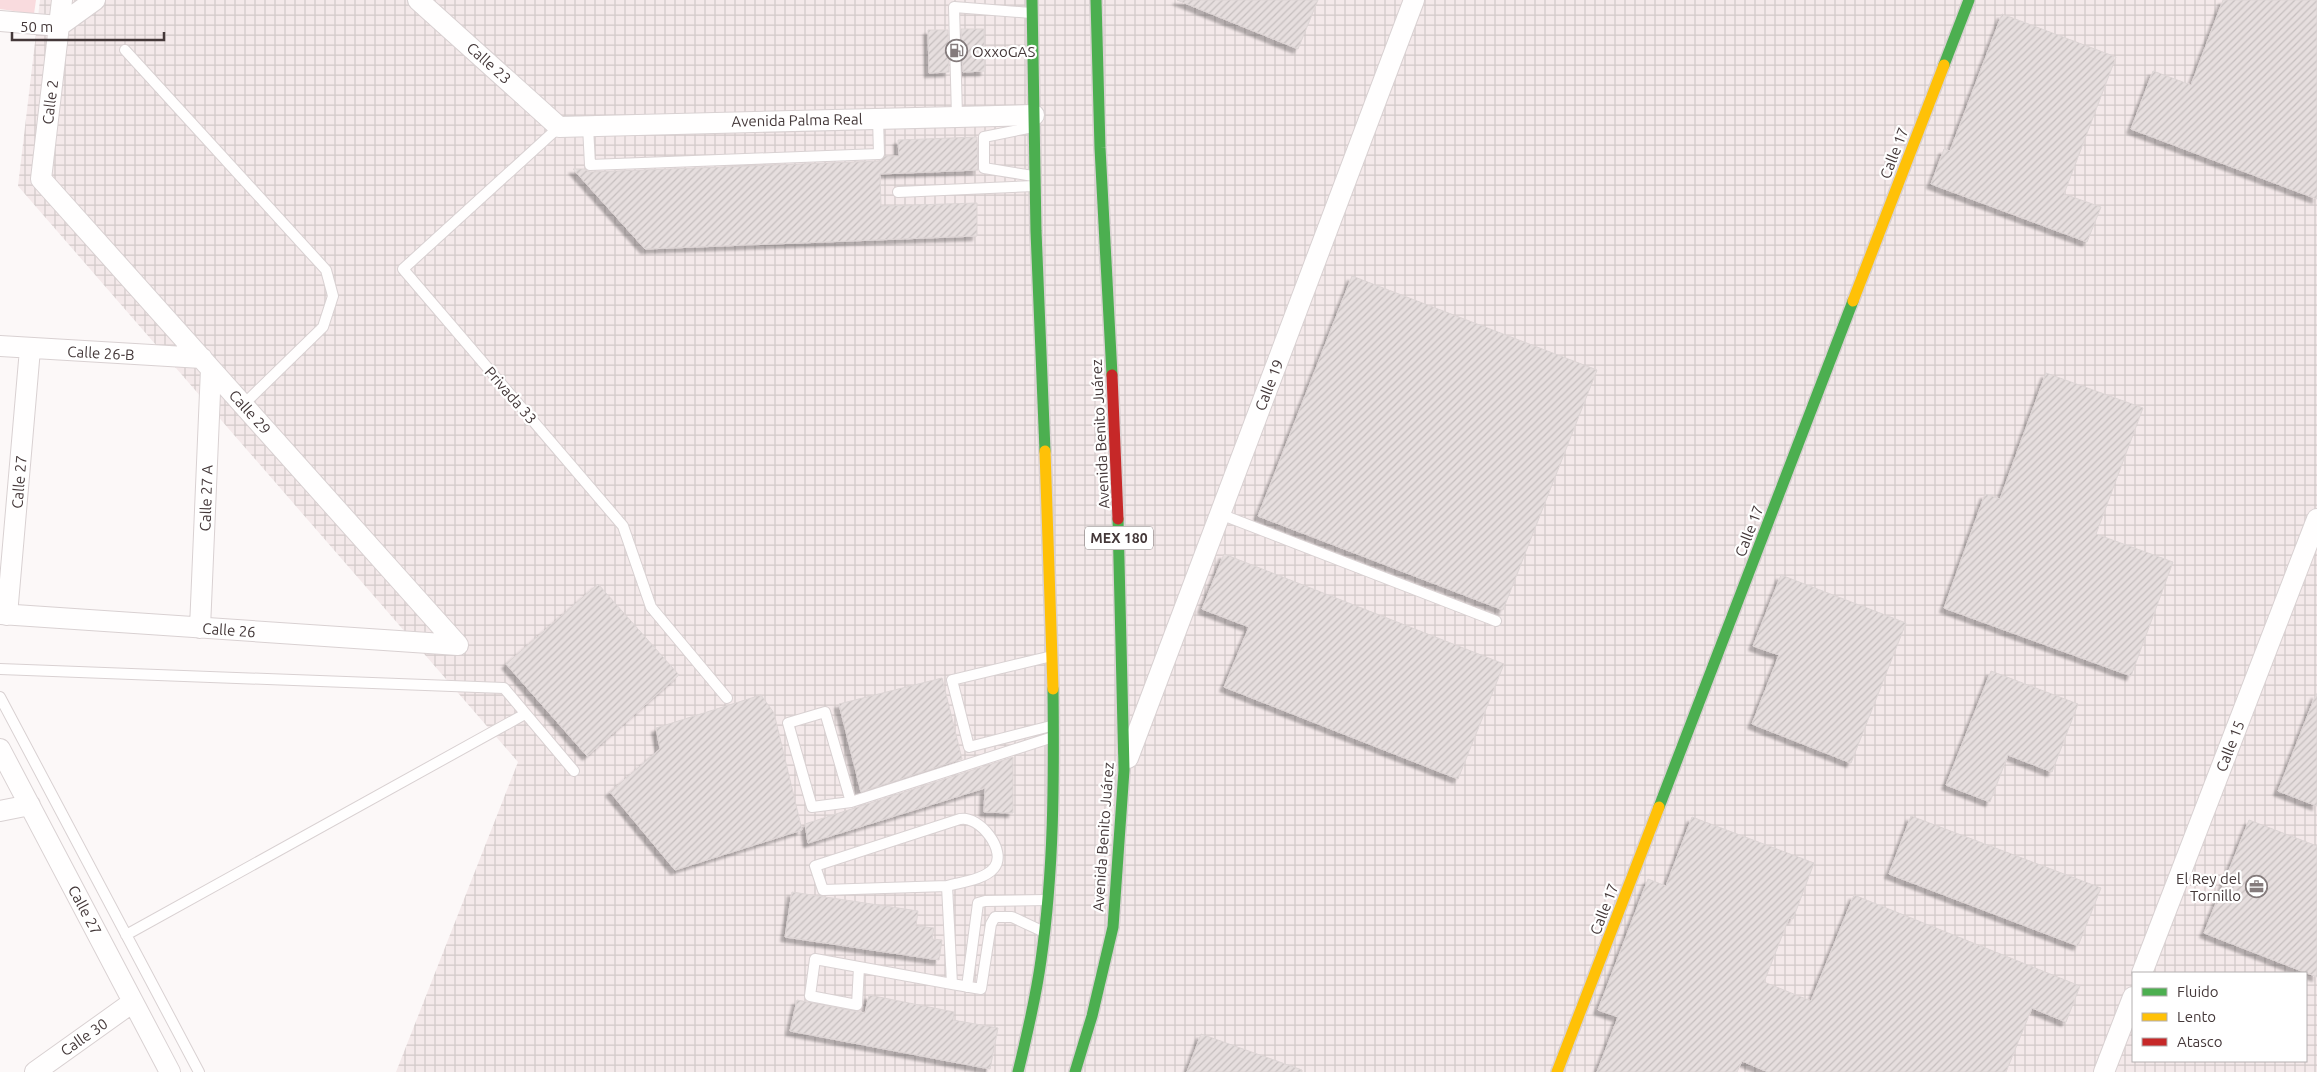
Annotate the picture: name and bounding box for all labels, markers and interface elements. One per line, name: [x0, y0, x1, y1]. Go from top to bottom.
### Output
scale bar: [12, 10, 165, 42]
text: 50 m: [20, 18, 53, 35]
street label: Calle 23: [463, 39, 515, 87]
fuel station icon: OxxoGAS: [944, 39, 968, 63]
place label: OxxoGAS: [972, 43, 1036, 60]
street label: Calle 2: [39, 79, 61, 125]
street label: Avenida Palma Real: [731, 110, 863, 130]
street label: Calle 17: [1876, 125, 1912, 181]
street label: Calle 26-B: [67, 343, 135, 363]
street label: Calle 19: [1251, 357, 1287, 413]
street label: Avenida Benito Juárez: [1088, 359, 1112, 509]
street label: Privada 33: [482, 363, 540, 427]
street label: Calle 29: [226, 386, 274, 438]
street label: Calle 27: [8, 455, 30, 509]
street label: Calle 27 A: [196, 464, 216, 532]
street label: Calle 17: [1731, 503, 1767, 559]
road number: MEX 180: [1085, 526, 1153, 550]
street label: Calle 26: [202, 620, 256, 640]
street label: Calle 15: [2212, 718, 2248, 774]
street label: Avenida Benito Juárez: [1089, 762, 1117, 912]
place label: El Rey del Tornillo: [2176, 870, 2241, 904]
office icon: El Rey del Tornillo: [2245, 875, 2269, 899]
street label: Calle 17: [1586, 881, 1622, 937]
street label: Calle 27: [65, 882, 105, 938]
legend: [2132, 972, 2307, 1062]
text: Fluido: [2177, 983, 2219, 1000]
text: Lento: [2177, 1008, 2216, 1025]
street label: Calle 30: [57, 1015, 111, 1059]
text: Atasco: [2177, 1033, 2223, 1050]

